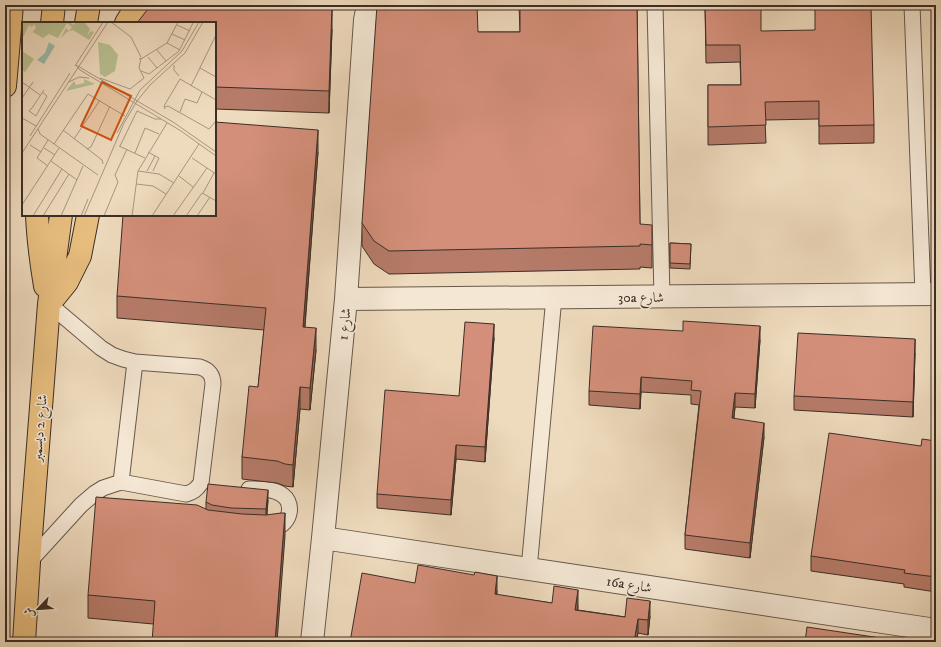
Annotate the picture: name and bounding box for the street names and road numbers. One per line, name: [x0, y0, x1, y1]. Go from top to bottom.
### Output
street label: 30a شارع: [618, 289, 664, 309]
street label: شارع 1: [334, 307, 358, 341]
street label: شارع 2 ديسمبر: [28, 394, 54, 465]
street label: 16a شارع: [605, 573, 653, 599]

